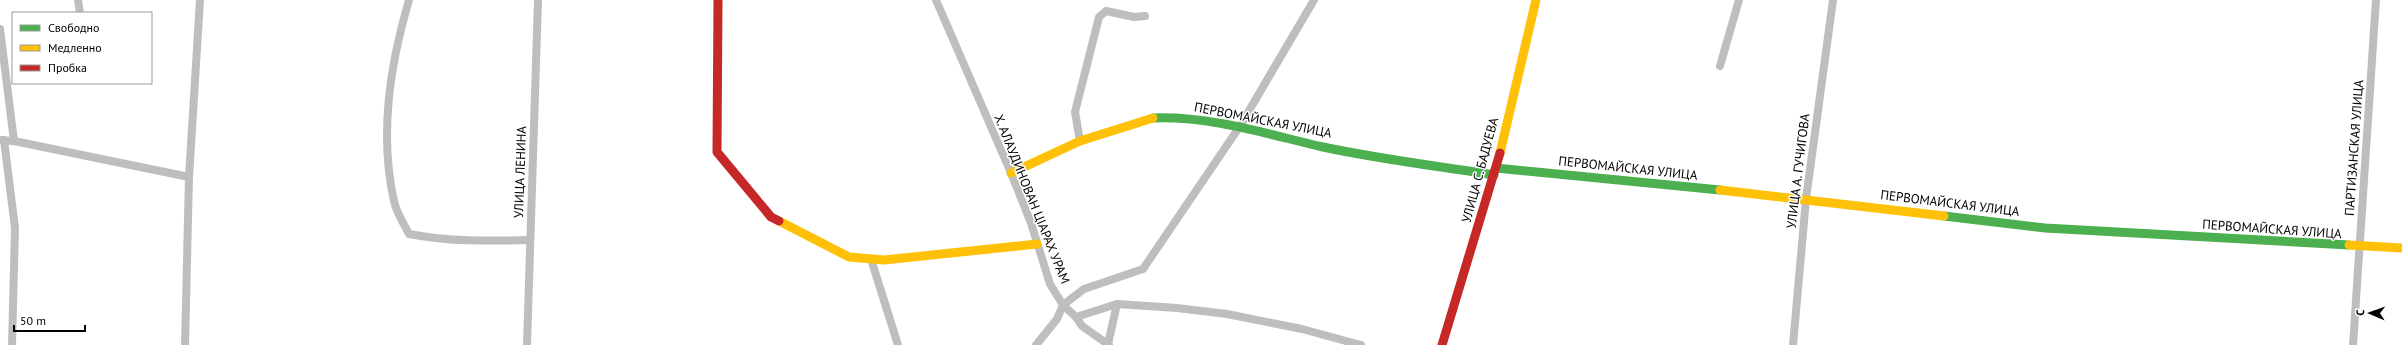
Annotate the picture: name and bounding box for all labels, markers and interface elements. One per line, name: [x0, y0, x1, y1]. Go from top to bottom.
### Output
legend: [12, 12, 152, 84]
text: Свободно: [48, 20, 99, 35]
text: Медленно: [48, 40, 102, 55]
text: Пробка: [48, 60, 87, 75]
street label: ПАРТИЗАНСКАЯ УЛИЦА: [2341, 79, 2367, 217]
street label: ПЕРВОМАЙСКАЯ УЛИЦА: [1193, 98, 1334, 142]
street label: Х. АЛАУДИНОВАН ЦIАРАХ УРАМ: [990, 112, 1074, 286]
street label: УЛИЦА А. ГУЧИГОВА: [1783, 112, 1814, 229]
street label: УЛИЦА С. БАДУЕВА: [1458, 115, 1502, 224]
street label: УЛИЦА ЛЕНИНА: [510, 125, 530, 218]
street label: ПЕРВОМАЙСКАЯ УЛИЦА: [1558, 152, 1699, 184]
street label: ПЕРВОМАЙСКАЯ УЛИЦА: [1880, 186, 2021, 220]
street label: ПЕРВОМАЙСКАЯ УЛИЦА: [2202, 216, 2343, 242]
north arrow: [2350, 293, 2390, 333]
scale bar: [14, 307, 85, 333]
text: С: [2353, 309, 2367, 316]
text: 50 m: [20, 313, 46, 328]

